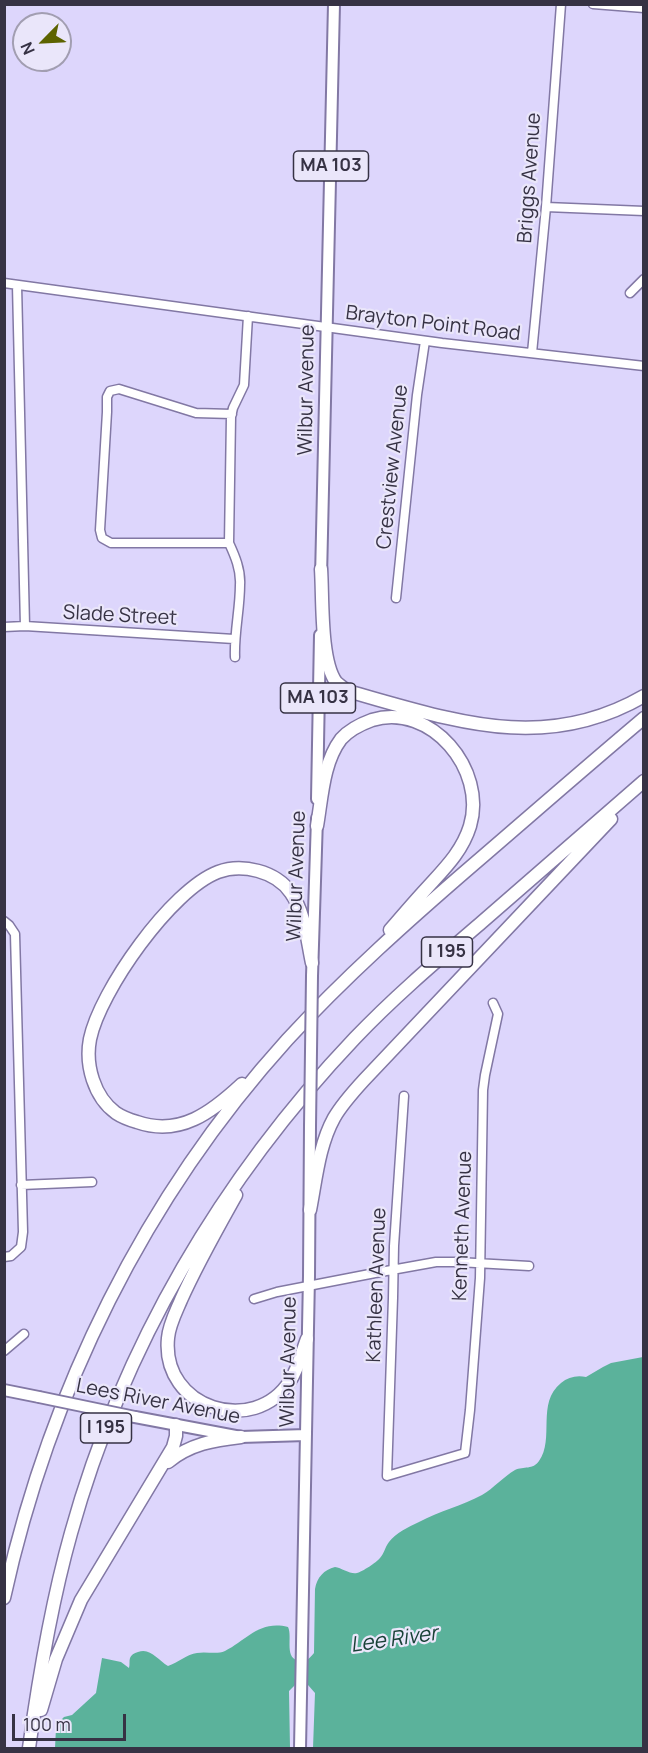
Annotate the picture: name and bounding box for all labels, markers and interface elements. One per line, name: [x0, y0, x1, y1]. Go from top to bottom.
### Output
north arrow: [12, 12, 72, 72]
text: N: [15, 39, 40, 58]
street label: Briggs Avenue: [513, 112, 547, 244]
road number: MA 103: [294, 151, 368, 181]
street label: Brayton Point Road: [344, 301, 522, 347]
street label: Wilbur Avenue: [294, 324, 320, 456]
street label: Crestview Avenue: [372, 383, 414, 551]
street label: Slade Street: [62, 601, 178, 631]
road number: MA 103: [280, 683, 356, 713]
street label: Wilbur Avenue: [283, 810, 311, 942]
road number: I 195: [422, 937, 472, 967]
street label: Kenneth Avenue: [448, 1151, 478, 1301]
street label: Kathleen Avenue: [362, 1207, 392, 1363]
street label: Wilbur Avenue: [276, 1296, 302, 1428]
street label: Lees River Avenue: [74, 1374, 242, 1430]
road number: I 195: [80, 1413, 132, 1443]
water label: Lee River: [349, 1621, 439, 1659]
scale bar: [15, 1702, 129, 1740]
text: 100 m: [23, 1712, 71, 1736]

